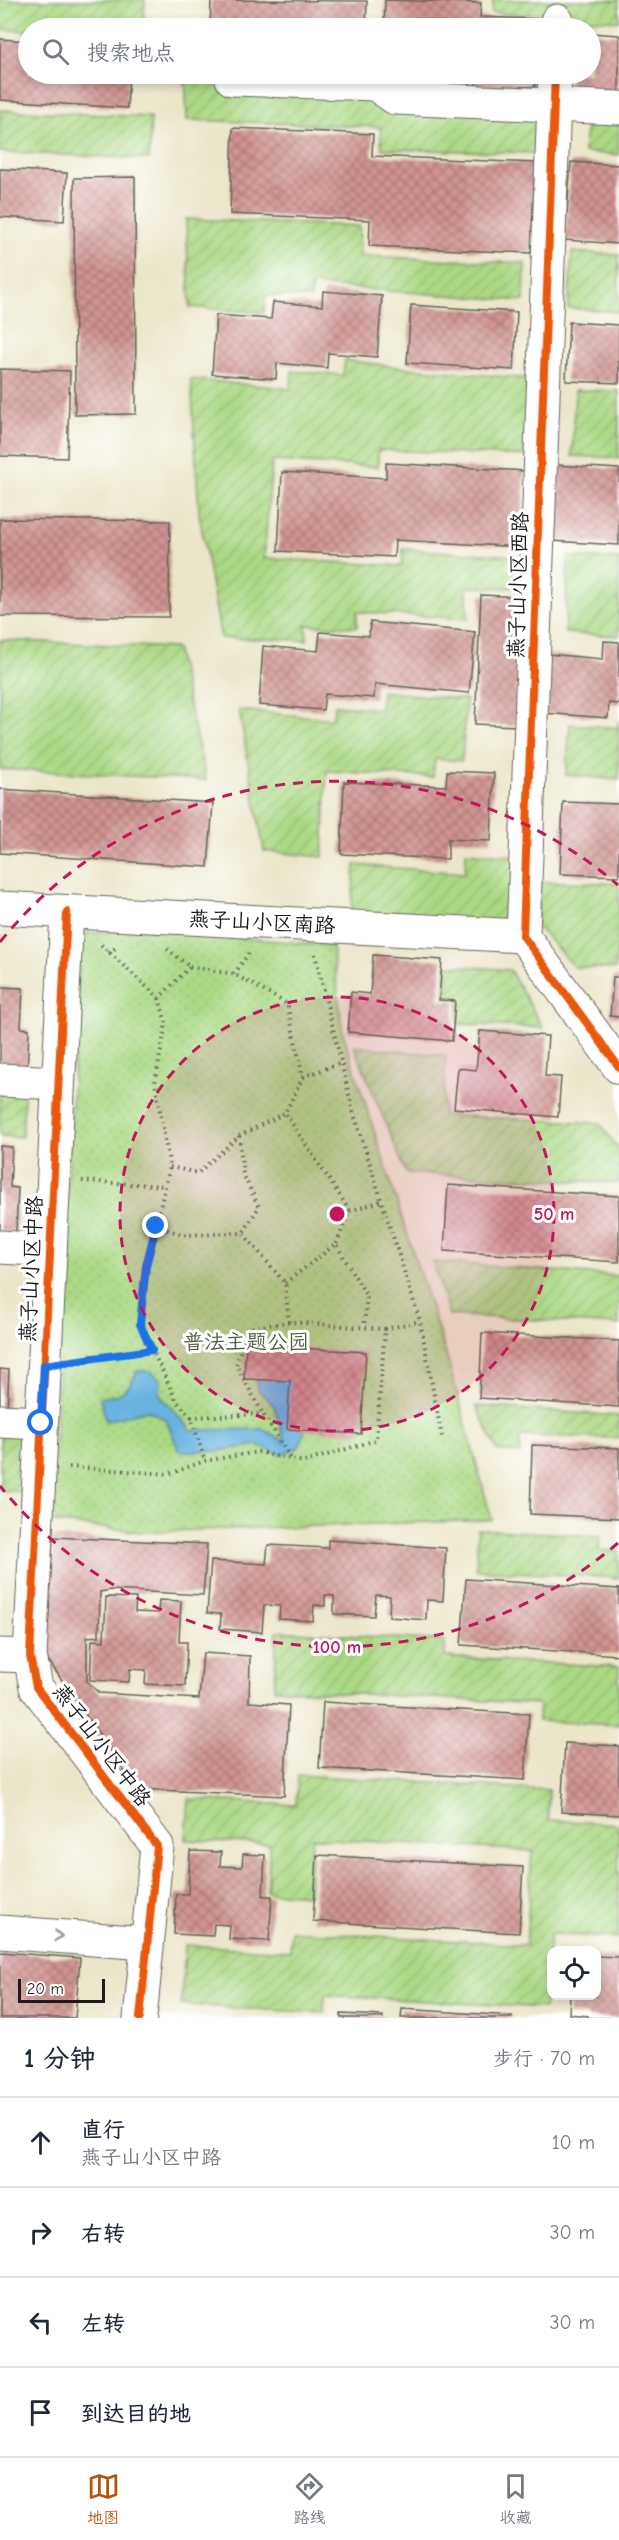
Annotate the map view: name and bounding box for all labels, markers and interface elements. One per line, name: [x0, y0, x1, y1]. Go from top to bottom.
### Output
search box: [18, 18, 601, 84]
icon: search: [39, 35, 72, 68]
text: 搜索地点: [87, 40, 175, 66]
street label: 燕子山小区西路: [503, 511, 533, 659]
street label: 燕子山小区南路: [188, 906, 336, 938]
street label: 燕子山小区中路: [15, 1195, 47, 1343]
centre of rings: [327, 1204, 347, 1224]
text: 50 m: [534, 1204, 574, 1225]
route end: [142, 1212, 168, 1238]
park label: 普法主题公园: [183, 1330, 309, 1354]
route start: [27, 1409, 53, 1435]
text: 100 m: [313, 1637, 361, 1658]
street label: 燕子山小区中路: [48, 1679, 156, 1811]
one-way arrow: [54, 1930, 63, 1943]
map controls: [547, 1946, 601, 2000]
button: locate: [547, 1946, 601, 2000]
scale bar: [18, 1976, 105, 2004]
text: 20 m: [27, 1980, 64, 1998]
text: 1 分钟: [24, 2044, 95, 2074]
text: 步行 · 70 m: [493, 2047, 595, 2070]
text: 直行: [81, 2117, 125, 2143]
icon: ahead: [24, 2126, 57, 2159]
text: 10 m: [552, 2131, 595, 2154]
text: 燕子山小区中路: [81, 2146, 221, 2169]
icon: right: [24, 2216, 57, 2249]
text: 右转: [81, 2221, 125, 2247]
text: 30 m: [549, 2221, 595, 2244]
icon: left: [24, 2306, 57, 2339]
text: 左转: [81, 2311, 125, 2337]
text: 30 m: [549, 2311, 595, 2334]
icon: arrive: [24, 2396, 57, 2429]
text: 到达目的地: [81, 2401, 191, 2427]
tab: 地图: [87, 2470, 120, 2528]
tab: 路线: [293, 2470, 326, 2528]
tab: 收藏: [499, 2470, 532, 2528]

